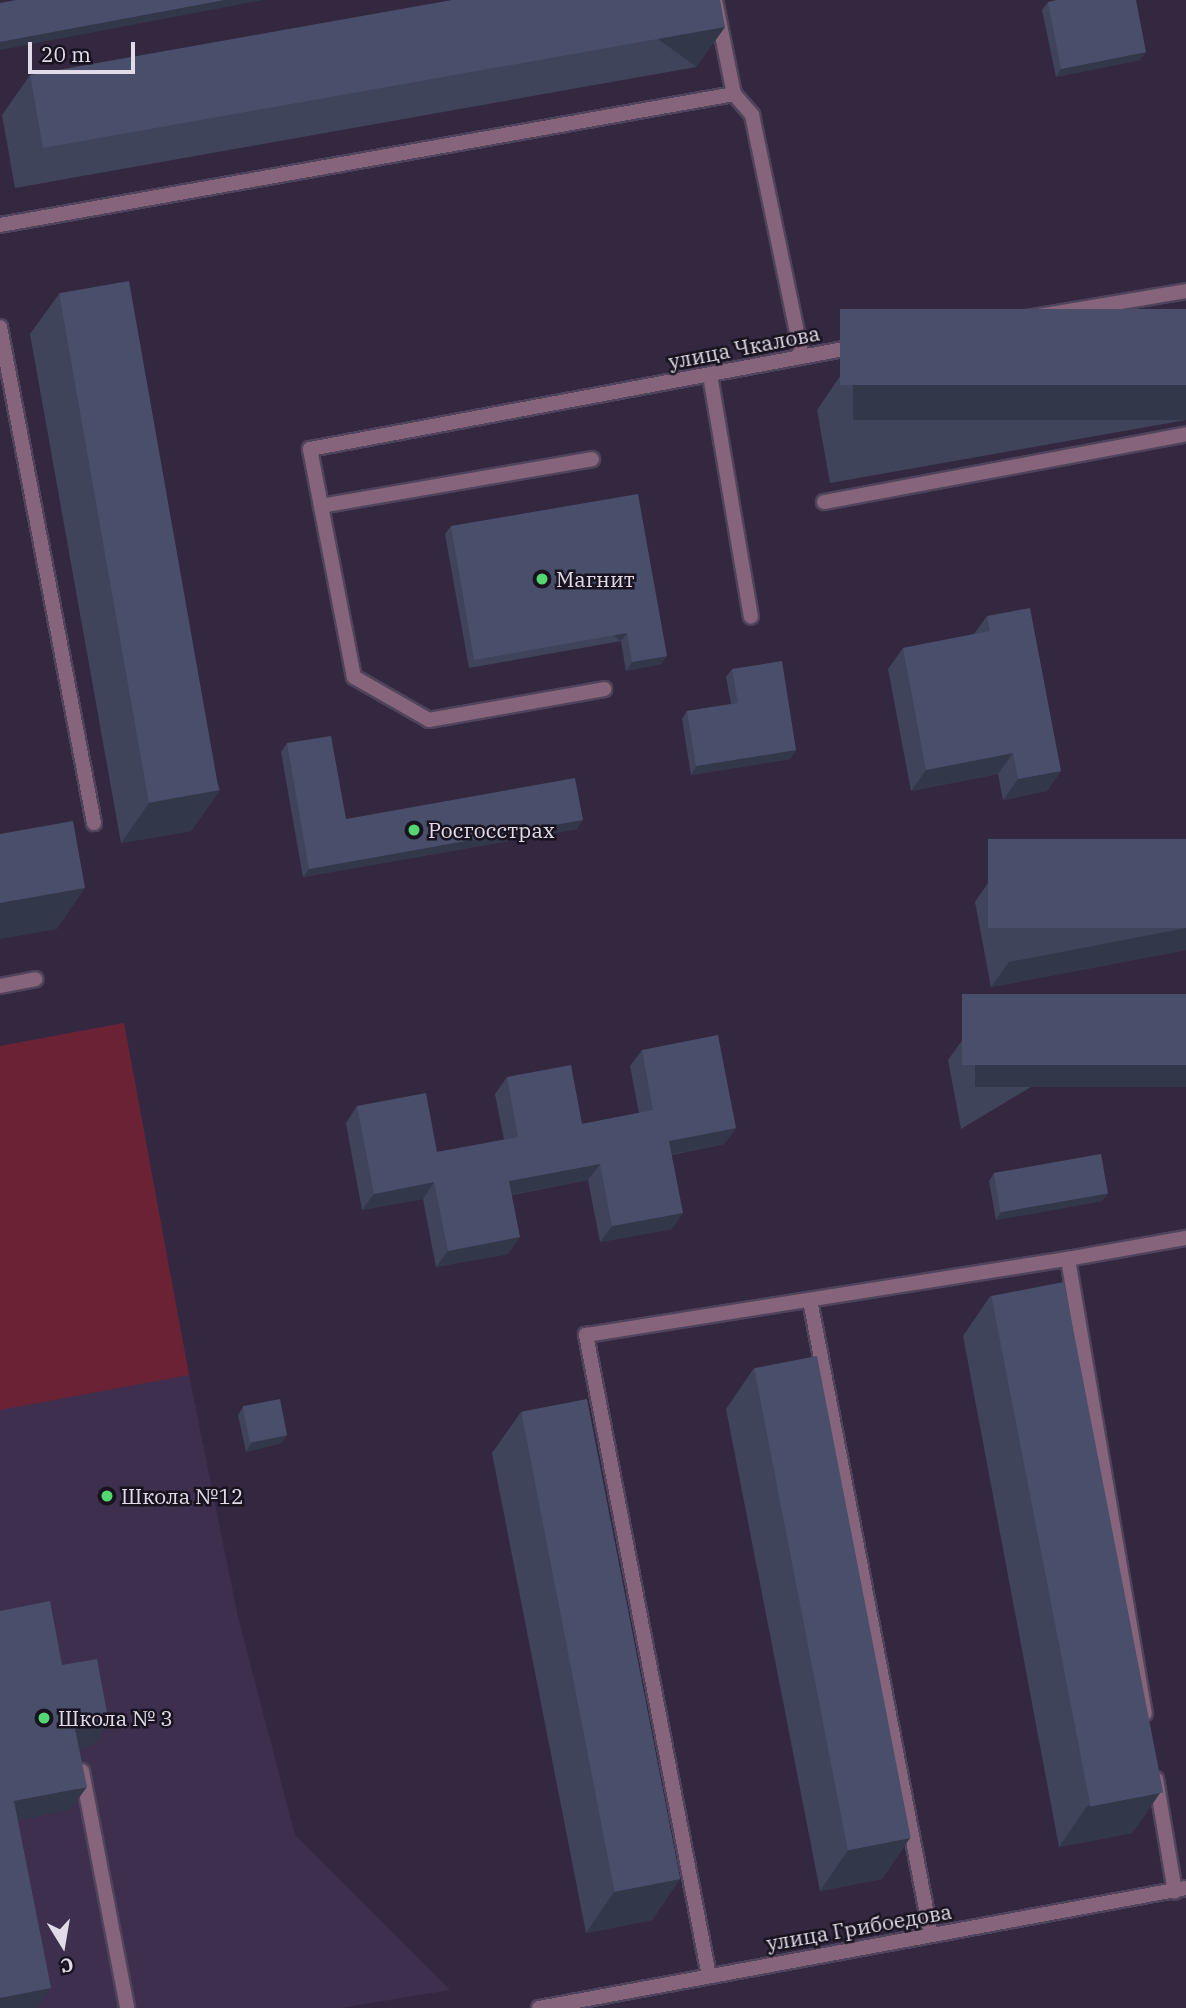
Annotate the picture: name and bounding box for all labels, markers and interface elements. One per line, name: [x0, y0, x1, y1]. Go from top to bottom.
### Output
scale bar: [32, 28, 138, 72]
text: 20 m: [41, 40, 91, 68]
street label: улица Чкалова: [666, 320, 822, 374]
place label: Магнит: [556, 566, 635, 592]
marker: Магнит: [534, 571, 550, 587]
place label: Росгосстрах: [428, 817, 555, 843]
marker: Росгосстрах: [406, 822, 422, 838]
place label: Школа №12: [121, 1483, 244, 1509]
marker: Школа №12: [99, 1488, 115, 1504]
place label: Школа № 3: [58, 1705, 173, 1731]
marker: Школа № 3: [36, 1710, 52, 1726]
street label: улица Грибоедова: [764, 1898, 954, 1956]
north arrow: [28, 1910, 98, 1980]
text: С: [59, 1953, 76, 1979]

